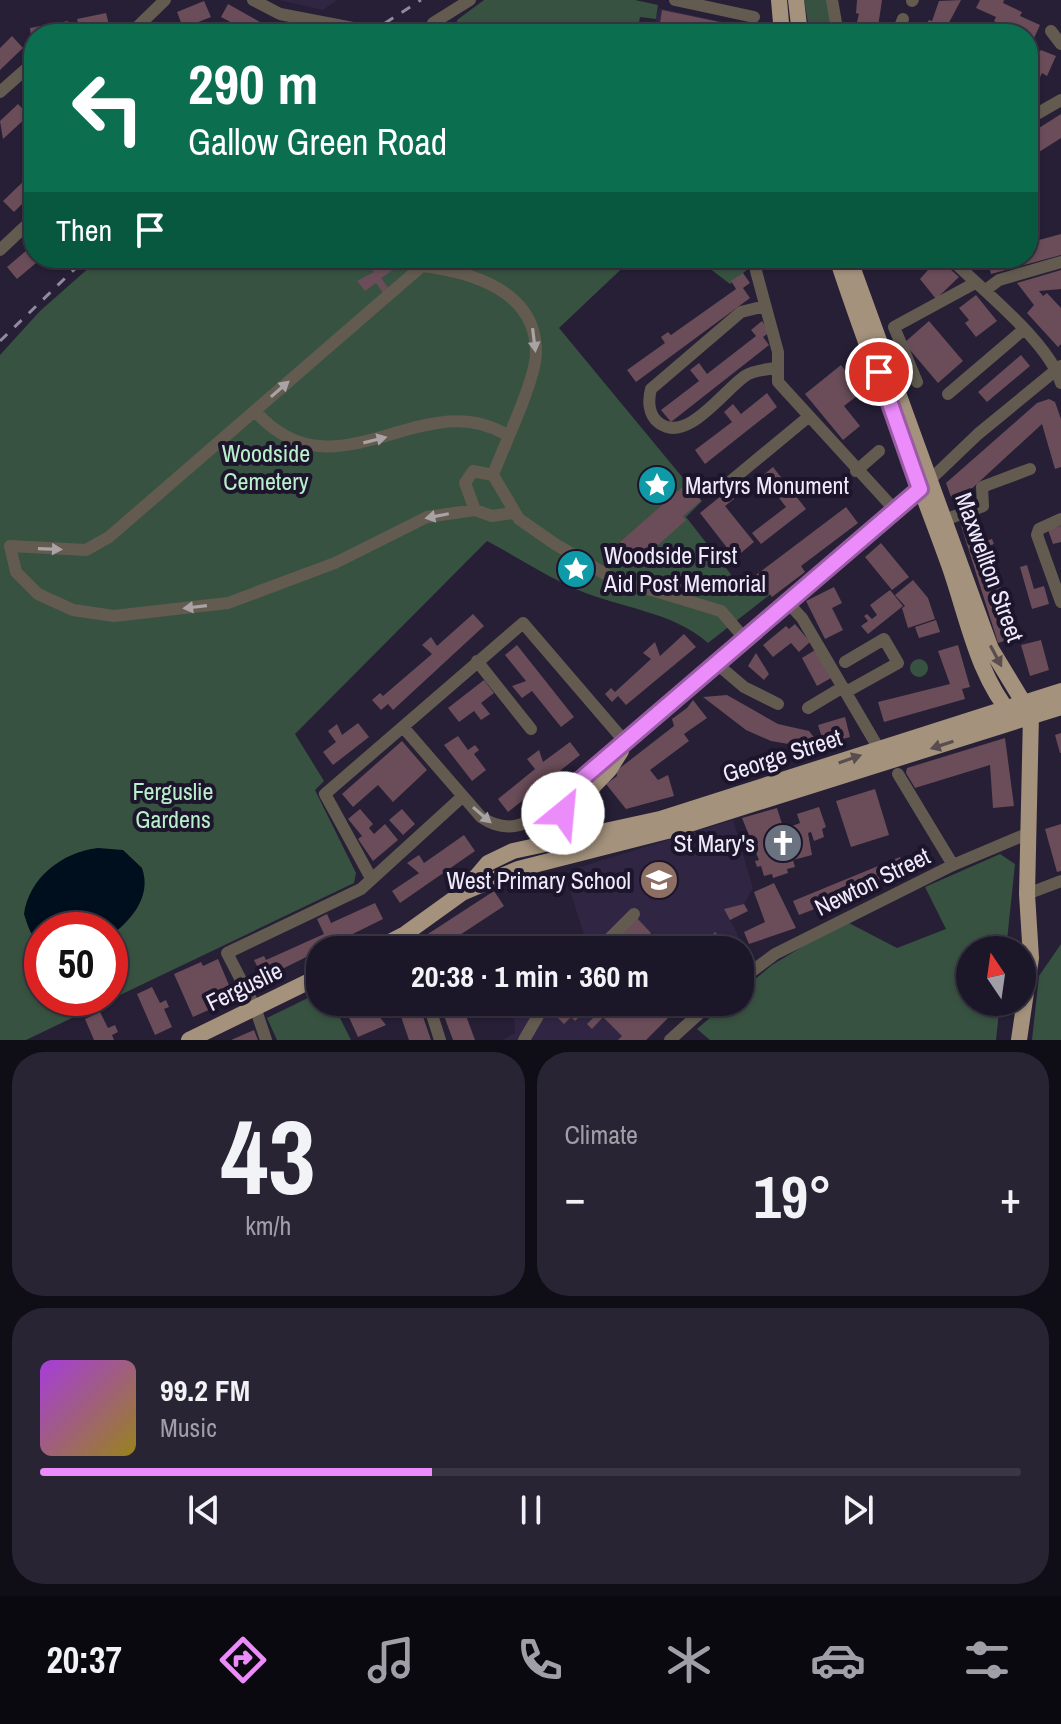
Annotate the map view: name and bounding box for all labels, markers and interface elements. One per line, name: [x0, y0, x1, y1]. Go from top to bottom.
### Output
text: 290 m: [188, 46, 318, 121]
icon: left: [56, 56, 160, 160]
text: Gallow Green Road: [188, 118, 447, 166]
icon: arrive: [128, 208, 172, 252]
text: Then: [56, 210, 112, 250]
one-way arrow: [528, 328, 541, 353]
pin: [845, 338, 913, 406]
icon: arrive: [857, 350, 901, 394]
one-way arrow: [269, 381, 289, 398]
one-way arrow: [363, 433, 388, 445]
park label: Woodside Cemetery: [222, 437, 310, 497]
place icon: Martyrs Monument: [636, 464, 678, 506]
place label: Martyrs Monument: [685, 469, 850, 501]
street label: Maxwellton Street: [948, 488, 1032, 646]
one-way arrow: [425, 511, 450, 523]
place label: Woodside First Aid Post Memorial: [603, 539, 766, 599]
one-way arrow: [38, 543, 63, 556]
place icon: Woodside First Aid Post Memorial: [555, 548, 597, 590]
one-way arrow: [183, 601, 208, 614]
one-way arrow: [990, 645, 1003, 668]
street label: George Street: [718, 721, 846, 789]
one-way arrow: [930, 740, 954, 752]
one-way arrow: [839, 752, 863, 764]
position arrow: [521, 771, 605, 855]
park label: Ferguslie Gardens: [132, 775, 214, 835]
one-way arrow: [471, 806, 491, 823]
church icon: St Mary's: [762, 822, 804, 864]
place label: St Mary's: [674, 827, 755, 859]
street label: Newton Street: [809, 839, 936, 923]
school or university icon: West Primary School: [638, 859, 680, 901]
place label: West Primary School: [447, 864, 631, 896]
speed limit sign: 50: [24, 912, 128, 1016]
north arrow: [956, 936, 1036, 1016]
map controls: [956, 936, 1036, 1016]
street label: Ferguslie: [201, 954, 287, 1018]
text: 20:38 · 1 min · 360 m: [411, 956, 649, 996]
text: 43: [221, 1086, 316, 1226]
text: Climate: [565, 1117, 638, 1152]
text: 19°: [753, 1156, 832, 1237]
text: −: [565, 1167, 586, 1227]
text: +: [1000, 1167, 1021, 1227]
text: km/h: [245, 1208, 291, 1243]
text: 99.2 FM: [160, 1370, 250, 1410]
text: Music: [160, 1410, 217, 1445]
icon: previous: [182, 1488, 226, 1532]
icon: pause: [509, 1488, 553, 1532]
icon: next: [836, 1488, 880, 1532]
icon: directions: [215, 1632, 271, 1688]
icon: music: [363, 1632, 419, 1688]
icon: phone: [512, 1632, 568, 1688]
icon: climate: [661, 1632, 717, 1688]
icon: car: [810, 1632, 866, 1688]
icon: filters: [959, 1632, 1015, 1688]
text: 20:37: [46, 1636, 122, 1684]

